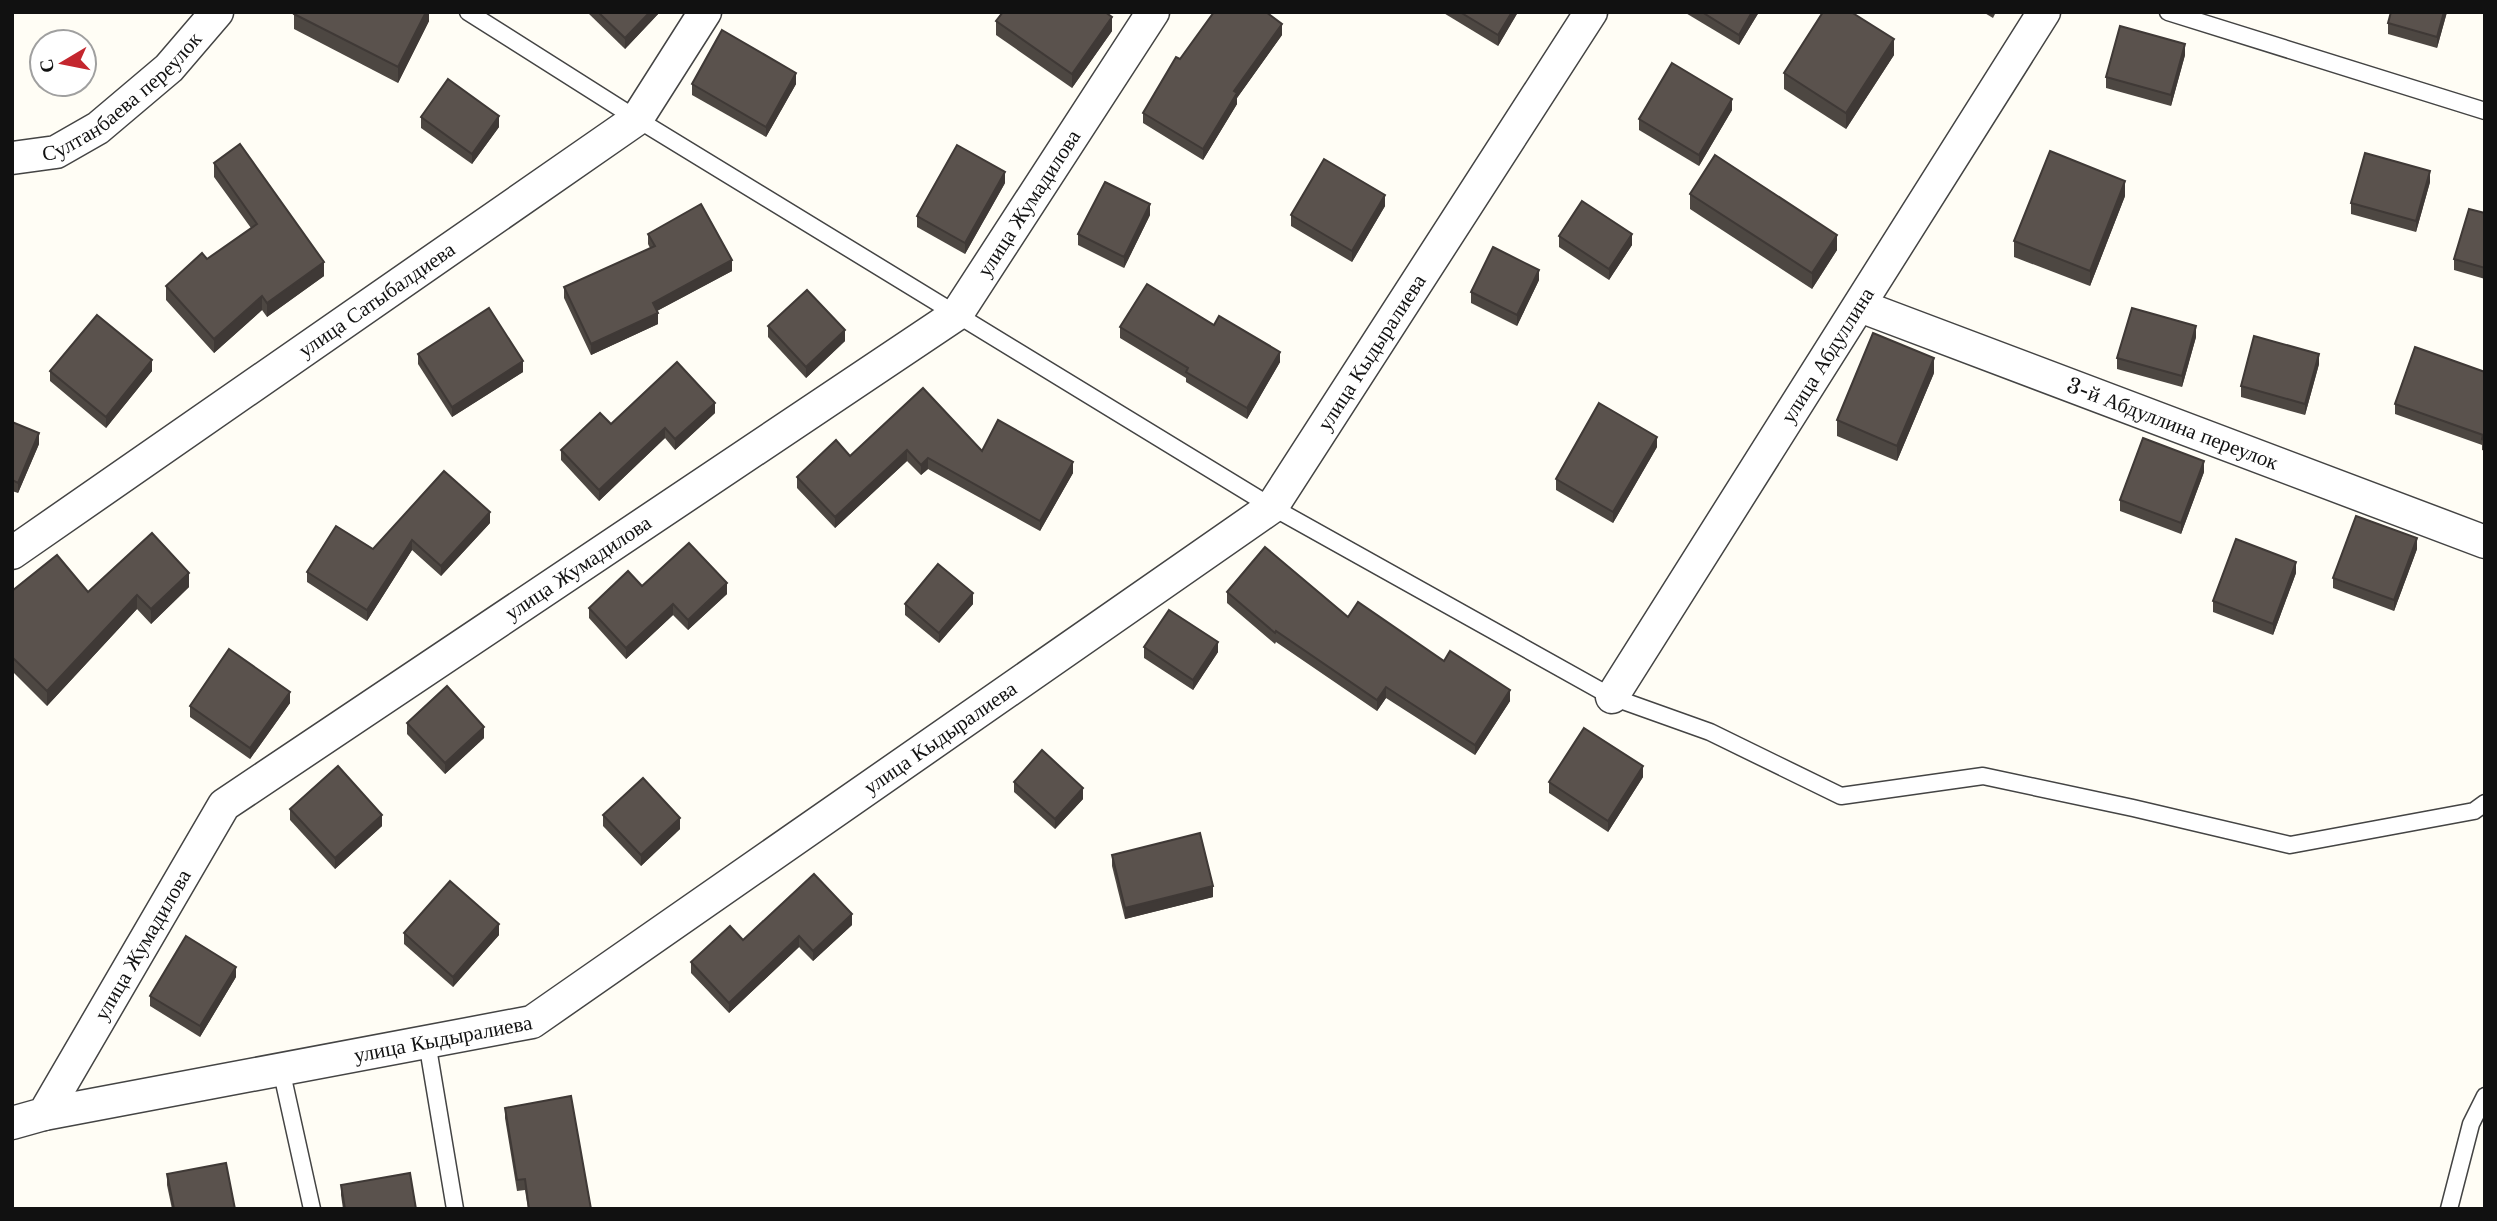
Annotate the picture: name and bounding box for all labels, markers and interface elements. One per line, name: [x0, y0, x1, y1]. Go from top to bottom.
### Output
street label: Султанбаева переулок: [31, 21, 205, 161]
north arrow: [28, 28, 98, 98]
street label: улица Жумадилова: [972, 124, 1086, 282]
street label: улица Сатыбалдиева: [293, 236, 461, 363]
street label: улица Кыдыралиева: [1312, 269, 1432, 436]
street label: улица Абдуллина: [1775, 282, 1880, 428]
street label: 3-й Абдуллина переулок: [2063, 372, 2283, 476]
street label: улица Жумадилова: [500, 509, 657, 626]
street label: улица Кыдыралиева: [859, 675, 1022, 800]
street label: улица Жумадилова: [88, 864, 197, 1025]
street label: улица Кыдыралиева: [352, 1009, 535, 1068]

